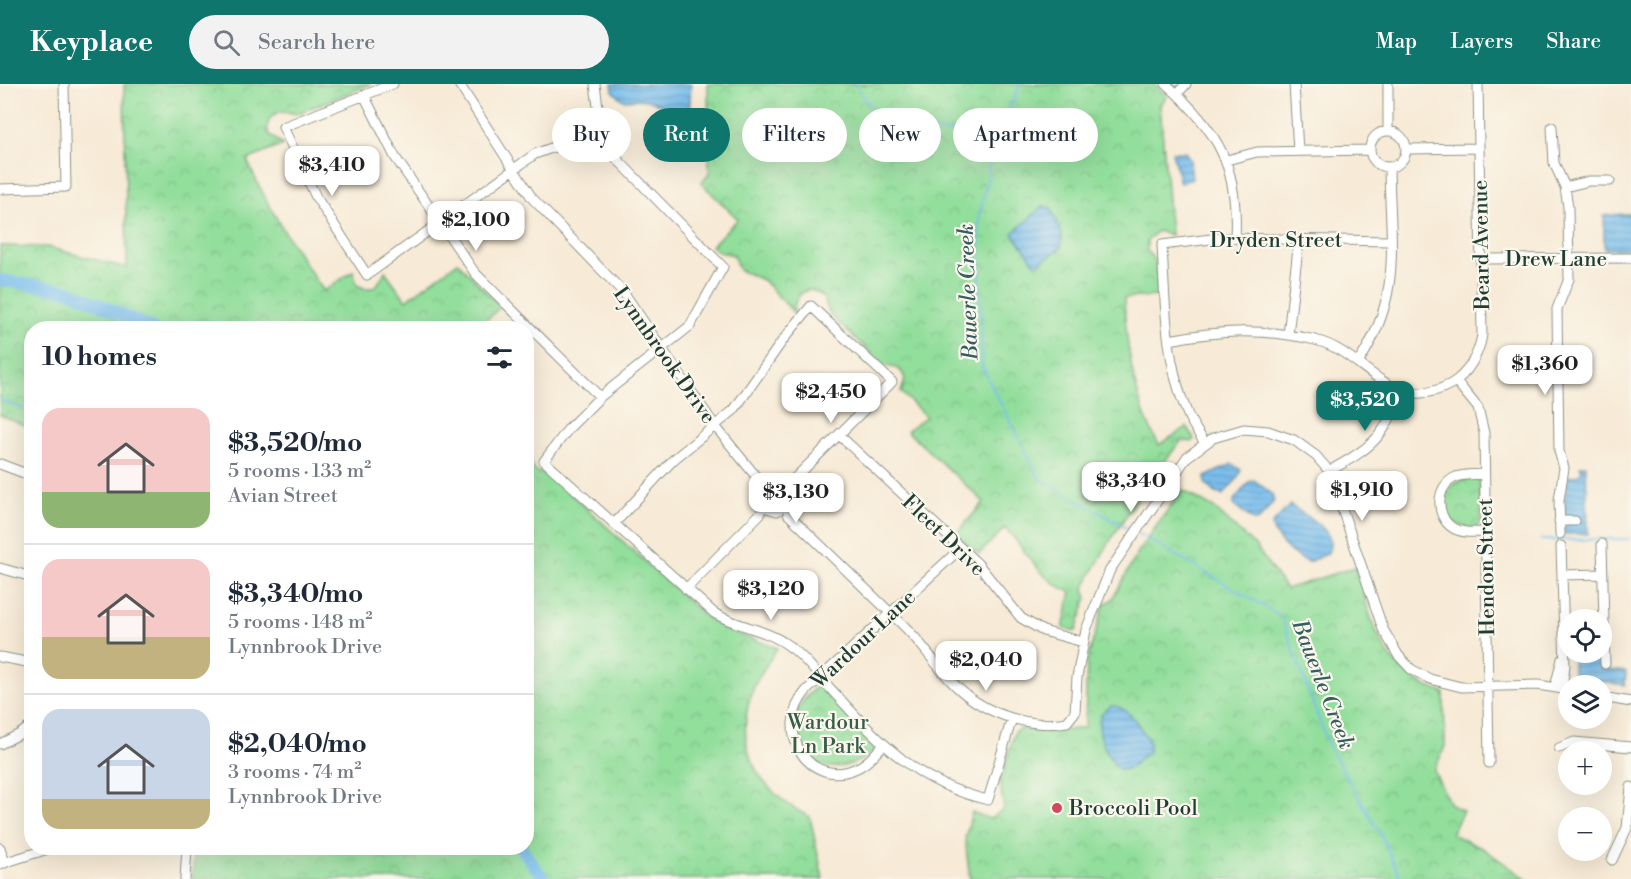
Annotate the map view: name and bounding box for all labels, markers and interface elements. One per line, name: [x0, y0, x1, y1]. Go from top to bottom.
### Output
search box: [189, 15, 609, 69]
text: Keyplace: [30, 25, 153, 60]
icon: search: [210, 26, 243, 59]
text: Search here: [258, 29, 375, 56]
text: Map: [1376, 29, 1417, 55]
text: Layers: [1450, 29, 1513, 55]
text: Share: [1546, 29, 1601, 55]
chip: Buy: [552, 108, 631, 162]
chip: Rent: [643, 108, 730, 162]
chip: Filters: [742, 108, 847, 162]
chip: New: [859, 108, 941, 162]
chip: Apartment: [953, 108, 1098, 162]
pin: $3,410: [283, 146, 381, 197]
text: $3,410: [299, 153, 365, 178]
street label: Beard Avenue: [1468, 180, 1496, 311]
pin: $2,100: [427, 201, 525, 252]
text: $2,100: [442, 208, 510, 233]
water label: Bauerle Creek: [953, 223, 984, 362]
street label: Dryden Street: [1210, 228, 1343, 254]
street label: Drew Lane: [1505, 247, 1607, 273]
street label: Lynnbrook Drive: [607, 282, 721, 429]
text: 10 homes: [42, 341, 157, 373]
icon: filters: [483, 341, 516, 374]
pin: $1,360: [1496, 345, 1594, 396]
text: $1,360: [1511, 352, 1579, 377]
pin: $2,450: [782, 373, 880, 424]
text: $2,450: [796, 380, 866, 405]
pin: $3,520: [1316, 381, 1414, 432]
text: $3,520: [1330, 388, 1400, 413]
text: $3,520/mo: [228, 427, 362, 459]
icon: home: [90, 432, 162, 504]
text: 5 rooms · 133 m²: [228, 459, 371, 484]
pin: $3,340: [1082, 462, 1180, 513]
text: $3,340: [1096, 469, 1166, 494]
pin: $1,910: [1313, 471, 1411, 522]
pin: $3,130: [747, 473, 845, 524]
text: $1,910: [1330, 478, 1394, 503]
text: $3,130: [763, 480, 829, 505]
text: Avian Street: [228, 484, 338, 509]
street label: Fleet Drive: [896, 489, 991, 582]
street label: Hendon Street: [1473, 497, 1501, 636]
pin: $3,120: [722, 570, 820, 621]
text: $3,120: [737, 577, 805, 602]
text: $3,340/mo: [228, 578, 363, 610]
icon: home: [90, 583, 162, 655]
street label: Wardour Lane: [805, 585, 922, 696]
map controls: [1558, 609, 1612, 861]
button: locate: [1558, 609, 1612, 663]
text: 5 rooms · 148 m²: [228, 610, 372, 635]
water label: Bauerle Creek: [1285, 615, 1360, 753]
text: Lynnbrook Drive: [228, 635, 382, 660]
pin: $2,040: [937, 641, 1035, 692]
text: $2,040: [949, 648, 1023, 673]
button: layers: [1558, 675, 1612, 729]
park label: Wardour Ln Park: [786, 710, 869, 760]
text: $2,040/mo: [228, 728, 367, 760]
icon: home: [90, 733, 162, 805]
button: +: [1558, 741, 1612, 795]
text: 3 rooms · 74 m²: [228, 760, 361, 785]
text: Lynnbrook Drive: [228, 785, 382, 810]
place label: Broccoli Pool: [1068, 796, 1198, 822]
marker: Broccoli Pool: [1050, 801, 1064, 815]
button: −: [1558, 807, 1612, 861]

